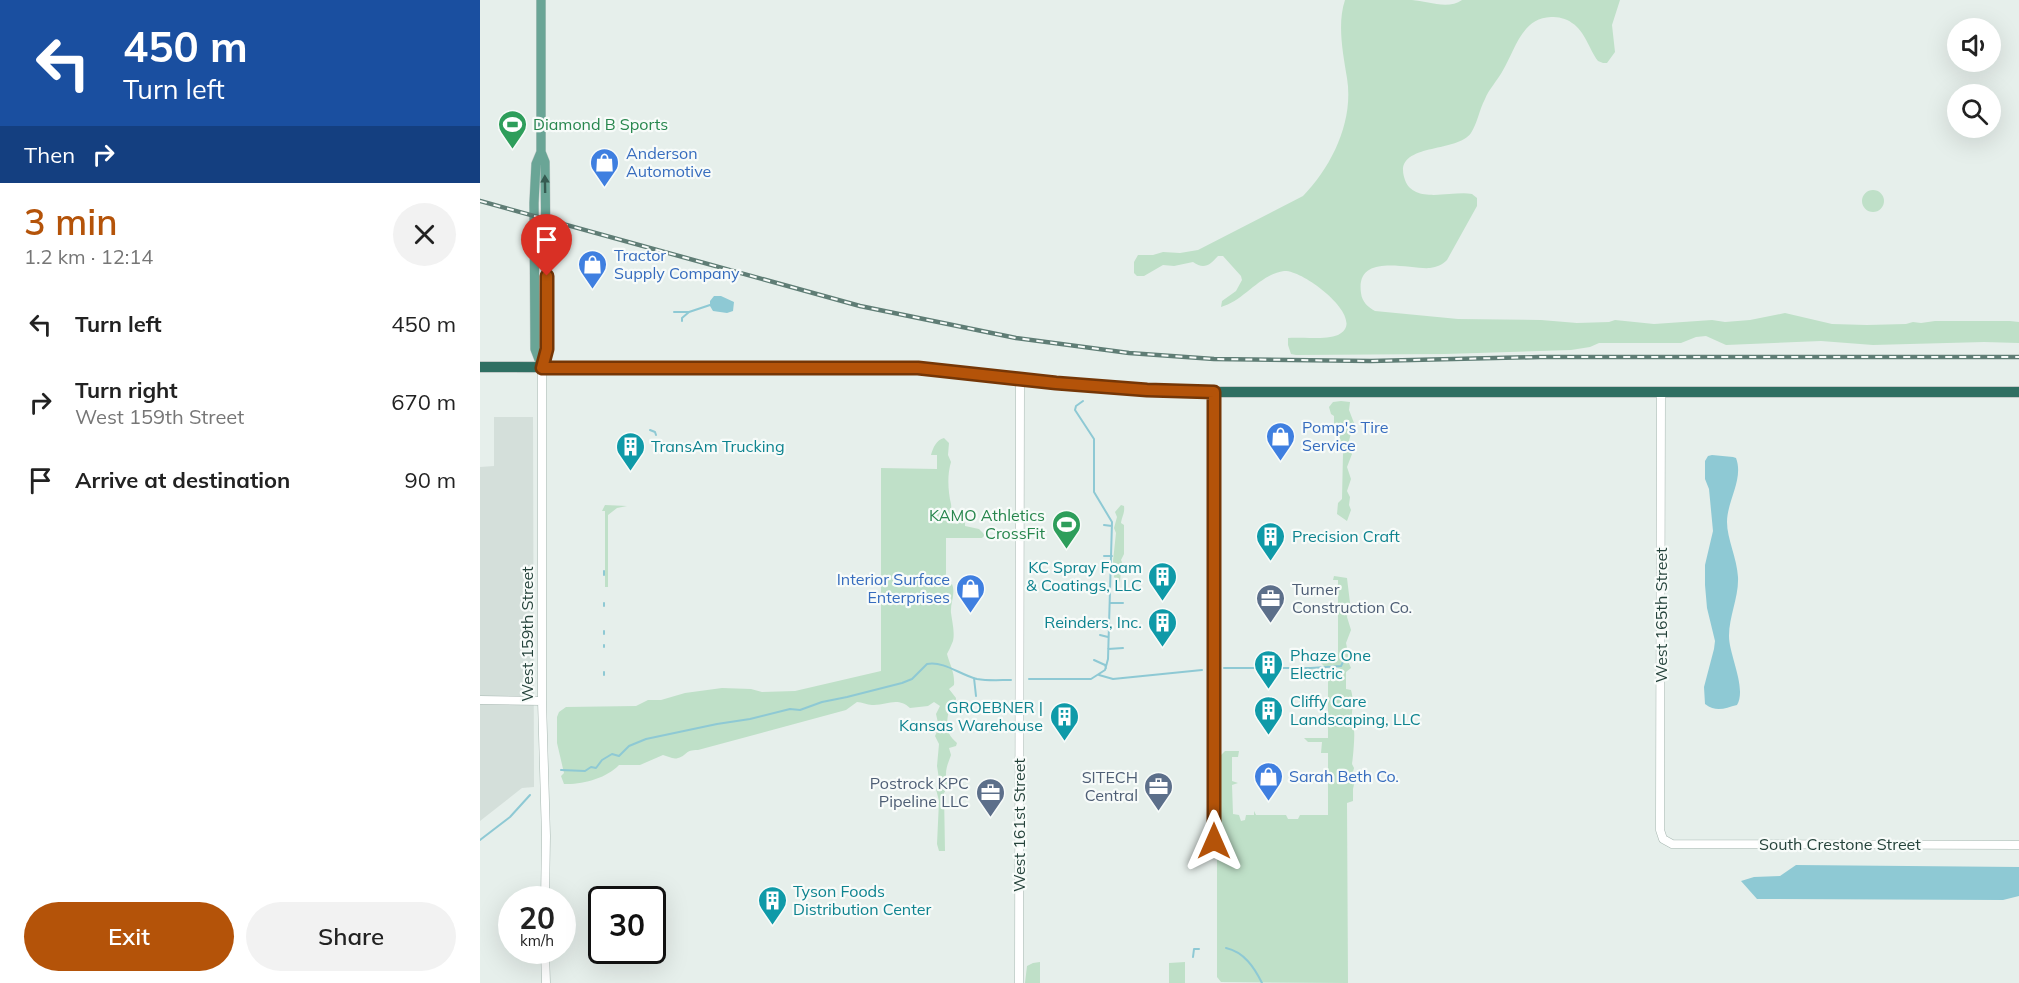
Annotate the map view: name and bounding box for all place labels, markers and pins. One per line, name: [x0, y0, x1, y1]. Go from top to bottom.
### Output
sports icon: Diamond B Sports: [496, 108, 528, 150]
place label: Diamond B Sports: [533, 114, 668, 134]
place label: Anderson Automotive: [626, 143, 711, 181]
shop icon: Anderson Automotive: [589, 146, 621, 188]
pin: [521, 214, 572, 276]
place label: Tractor Supply Company: [614, 245, 740, 283]
shop icon: Tractor Supply Company: [577, 248, 609, 290]
place label: Pomp's Tire Service: [1302, 417, 1388, 455]
shop icon: Pomp's Tire Service: [1265, 420, 1297, 462]
building icon: TransAm Trucking: [614, 430, 646, 472]
place label: TransAm Trucking: [651, 436, 785, 456]
place label: KAMO Athletics CrossFit: [929, 505, 1045, 543]
sports icon: KAMO Athletics CrossFit: [1050, 508, 1082, 550]
building icon: Precision Craft: [1255, 520, 1287, 562]
place label: Precision Craft: [1292, 526, 1400, 546]
place label: KC Spray Foam & Coatings, LLC: [1026, 557, 1142, 595]
building icon: KC Spray Foam & Coatings, LLC: [1147, 560, 1179, 602]
place label: Interior Surface Enterprises: [837, 569, 950, 607]
shop icon: Interior Surface Enterprises: [955, 572, 987, 614]
place label: Turner Construction Co.: [1292, 579, 1412, 617]
office icon: Turner Construction Co.: [1255, 582, 1287, 624]
building icon: Reinders, Inc.: [1147, 606, 1179, 648]
place label: Reinders, Inc.: [1044, 612, 1142, 632]
place label: Phaze One Electric: [1290, 645, 1371, 683]
building icon: Phaze One Electric: [1253, 648, 1285, 690]
place label: Cliffy Care Landscaping, LLC: [1290, 691, 1421, 729]
building icon: Cliffy Care Landscaping, LLC: [1253, 694, 1285, 736]
place label: GROEBNER | Kansas Warehouse: [899, 697, 1043, 735]
building icon: GROEBNER | Kansas Warehouse: [1048, 700, 1080, 742]
shop icon: Sarah Beth Co.: [1252, 760, 1284, 802]
place label: Sarah Beth Co.: [1289, 766, 1399, 786]
place label: SITECH Central: [1082, 767, 1138, 805]
office icon: SITECH Central: [1143, 770, 1175, 812]
place label: Postrock KPC Pipeline LLC: [870, 773, 969, 811]
office icon: Postrock KPC Pipeline LLC: [974, 776, 1006, 818]
place label: Tyson Foods Distribution Center: [793, 881, 931, 919]
building icon: Tyson Foods Distribution Center: [756, 884, 788, 926]

